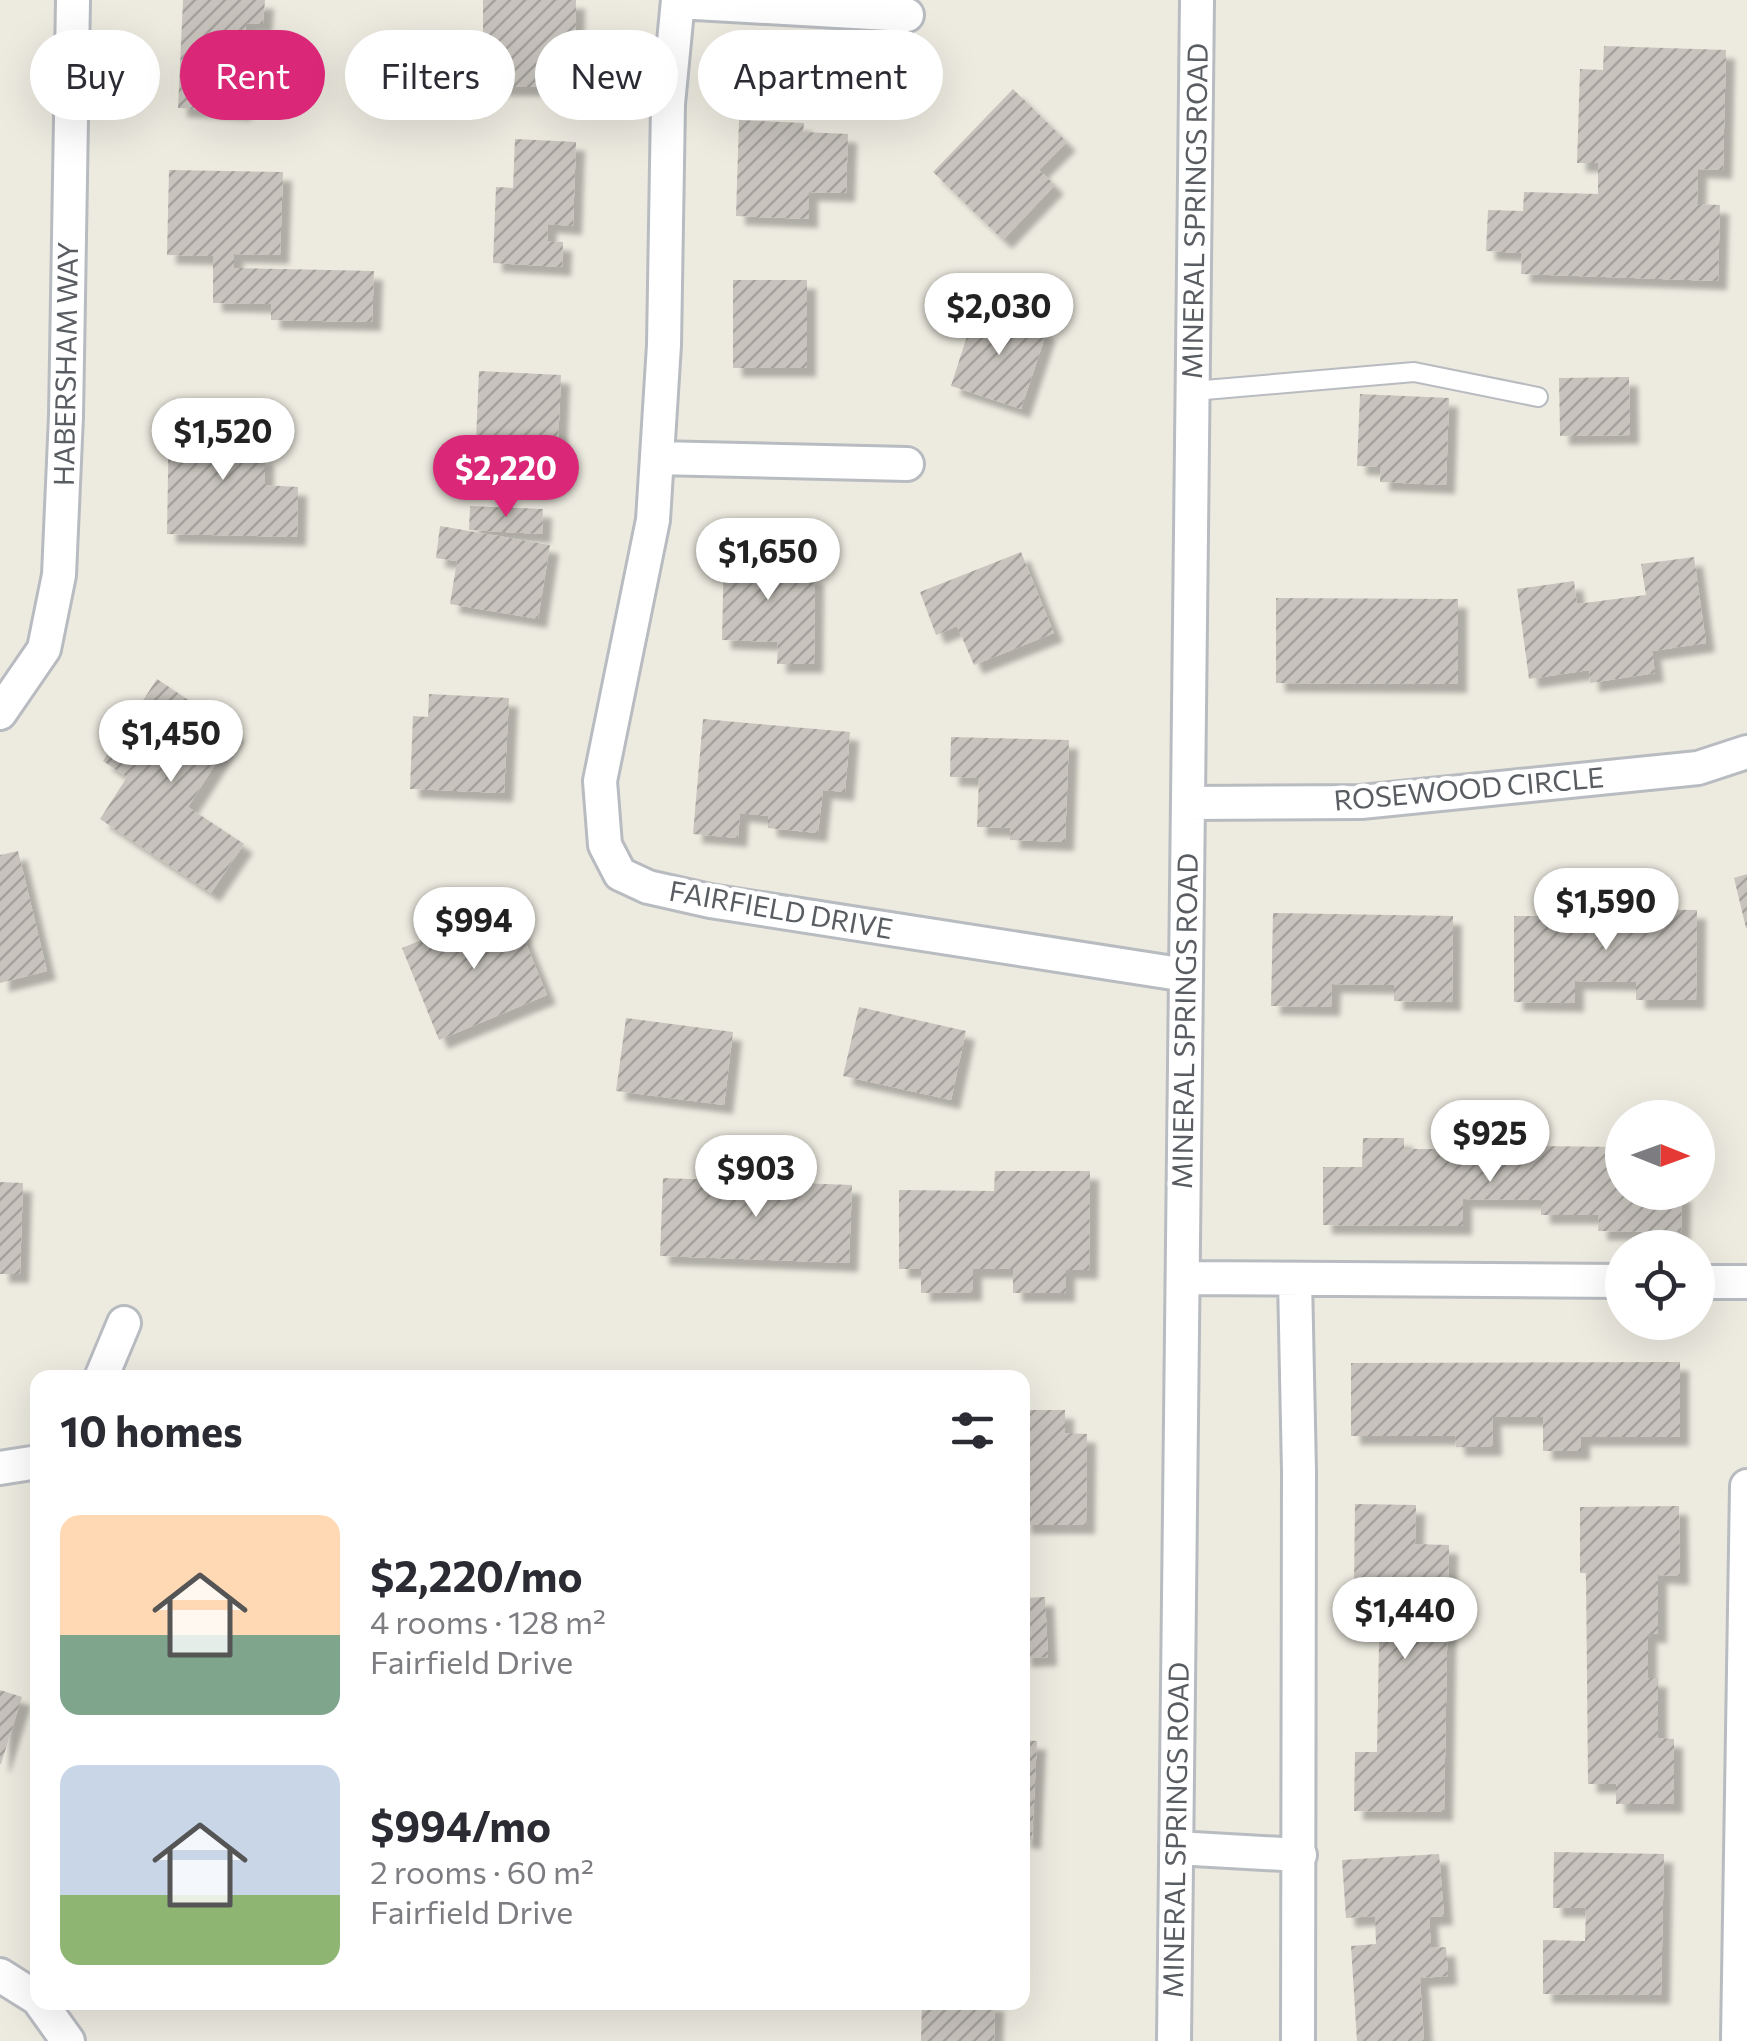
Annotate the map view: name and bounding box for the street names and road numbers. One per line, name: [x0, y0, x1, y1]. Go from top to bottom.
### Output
street label: MINERAL SPRINGS ROAD: [1174, 43, 1214, 379]
street label: HABERSHAM WAY: [46, 242, 84, 486]
street label: ROSEWOOD CIRCLE: [1332, 759, 1605, 817]
street label: MINERAL SPRINGS ROAD: [1164, 853, 1204, 1189]
street label: FAIRFIELD DRIVE: [667, 873, 896, 945]
street label: MINERAL SPRINGS ROAD: [1155, 1662, 1195, 1998]

